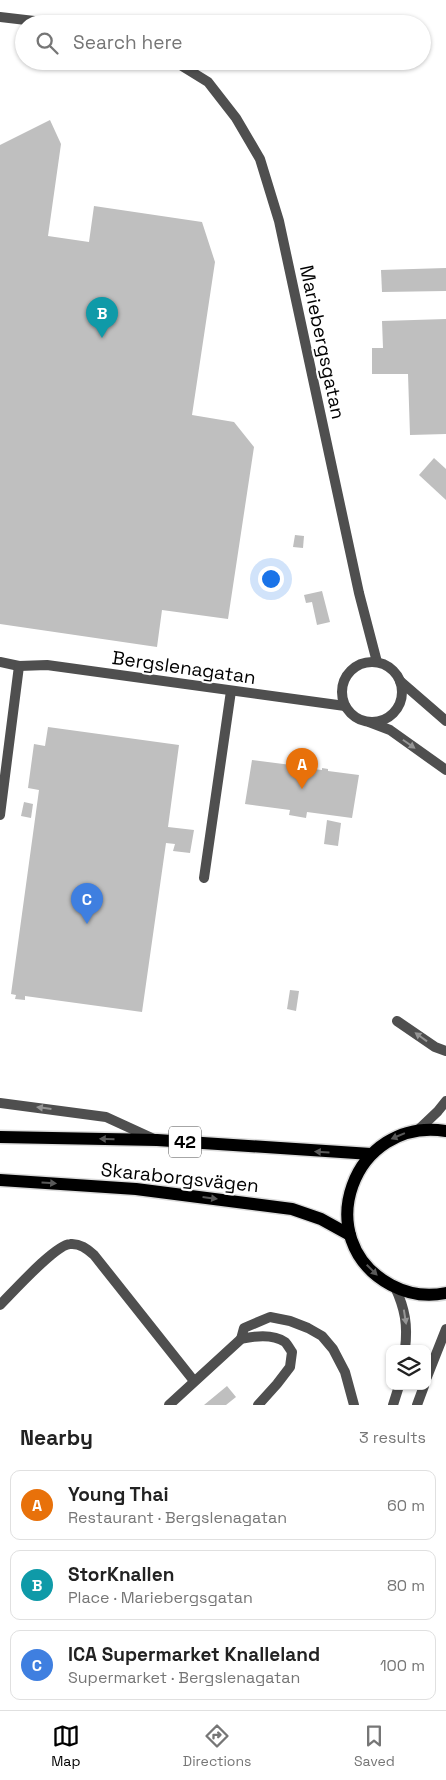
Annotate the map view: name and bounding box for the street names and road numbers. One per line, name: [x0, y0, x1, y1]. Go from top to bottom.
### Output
street label: Mariebergsgatan: [294, 263, 351, 421]
street label: Bergslenagatan: [110, 645, 257, 690]
road number: 42: [169, 1126, 201, 1158]
street label: Skaraborgsvägen: [100, 1157, 260, 1198]

